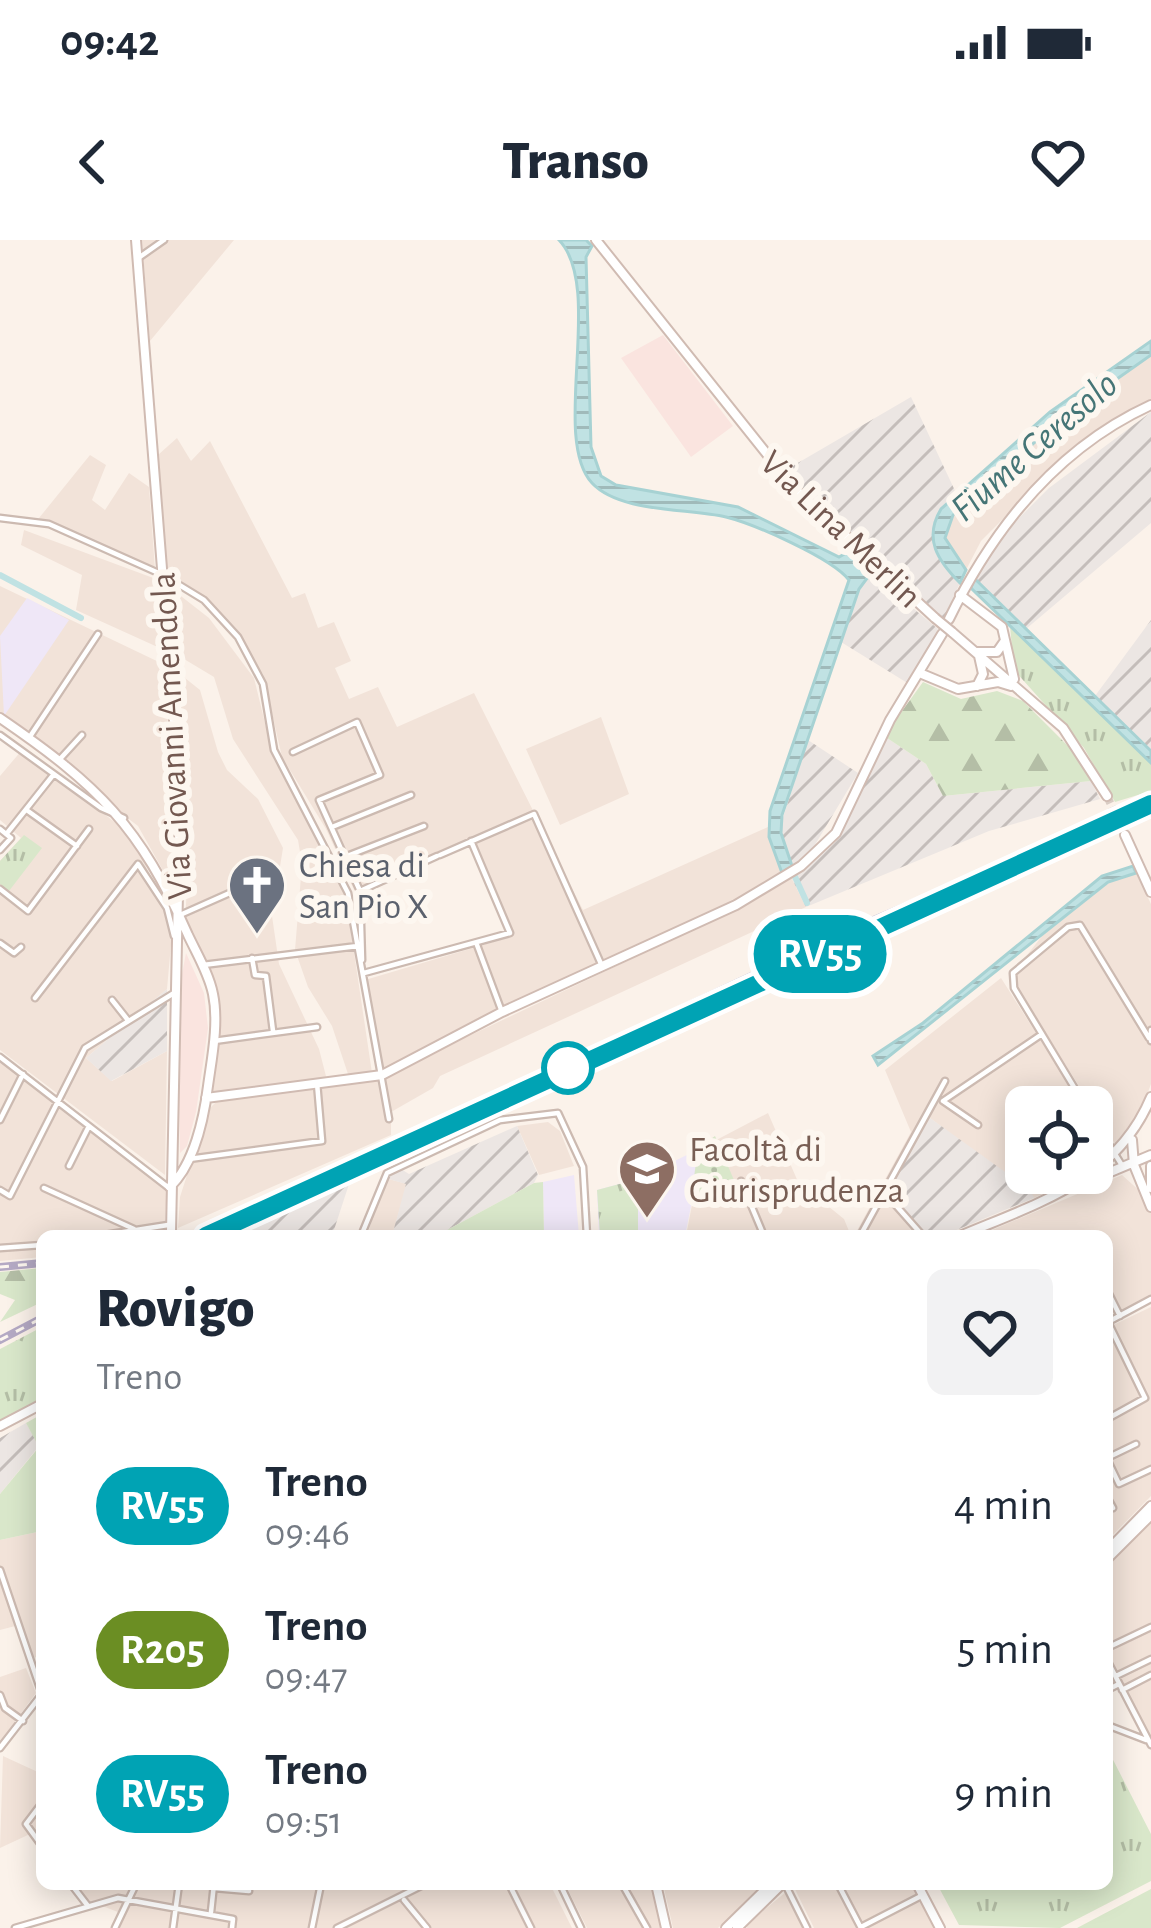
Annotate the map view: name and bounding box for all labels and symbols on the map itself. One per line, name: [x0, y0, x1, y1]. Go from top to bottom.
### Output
water label: Fiume Ceresolo: [944, 364, 1125, 529]
street label: Via Lina Merlin: [753, 444, 928, 615]
street label: Via Giovanni Amendola: [145, 571, 199, 900]
place label: Chiesa di San Pio X: [299, 848, 429, 925]
church icon: Chiesa di San Pio X: [226, 854, 288, 936]
line badge: RV55: [736, 915, 904, 993]
unlabelled marker: [543, 1043, 593, 1093]
place label: Facoltà di Giurisprudenza: [689, 1132, 904, 1209]
school or university icon: Facoltà di Giurisprudenza: [616, 1138, 678, 1220]

